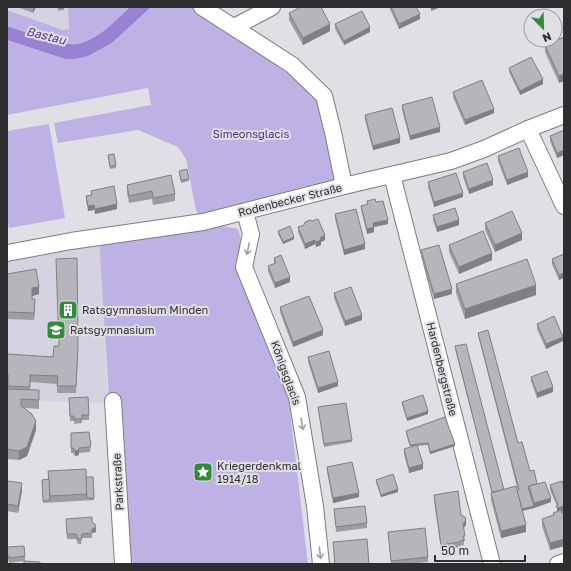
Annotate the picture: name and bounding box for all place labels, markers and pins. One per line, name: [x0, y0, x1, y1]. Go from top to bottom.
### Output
building icon: Ratsgymnasium Minden: [57, 299, 79, 321]
place label: Ratsgymnasium Minden: [82, 303, 208, 316]
school or university icon: Ratsgymnasium: [45, 319, 67, 341]
place label: Ratsgymnasium: [70, 323, 155, 336]
place label: Kriegerdenkmal 1914/18: [217, 459, 302, 485]
place icon: Kriegerdenkmal 1914/18: [192, 461, 214, 483]

